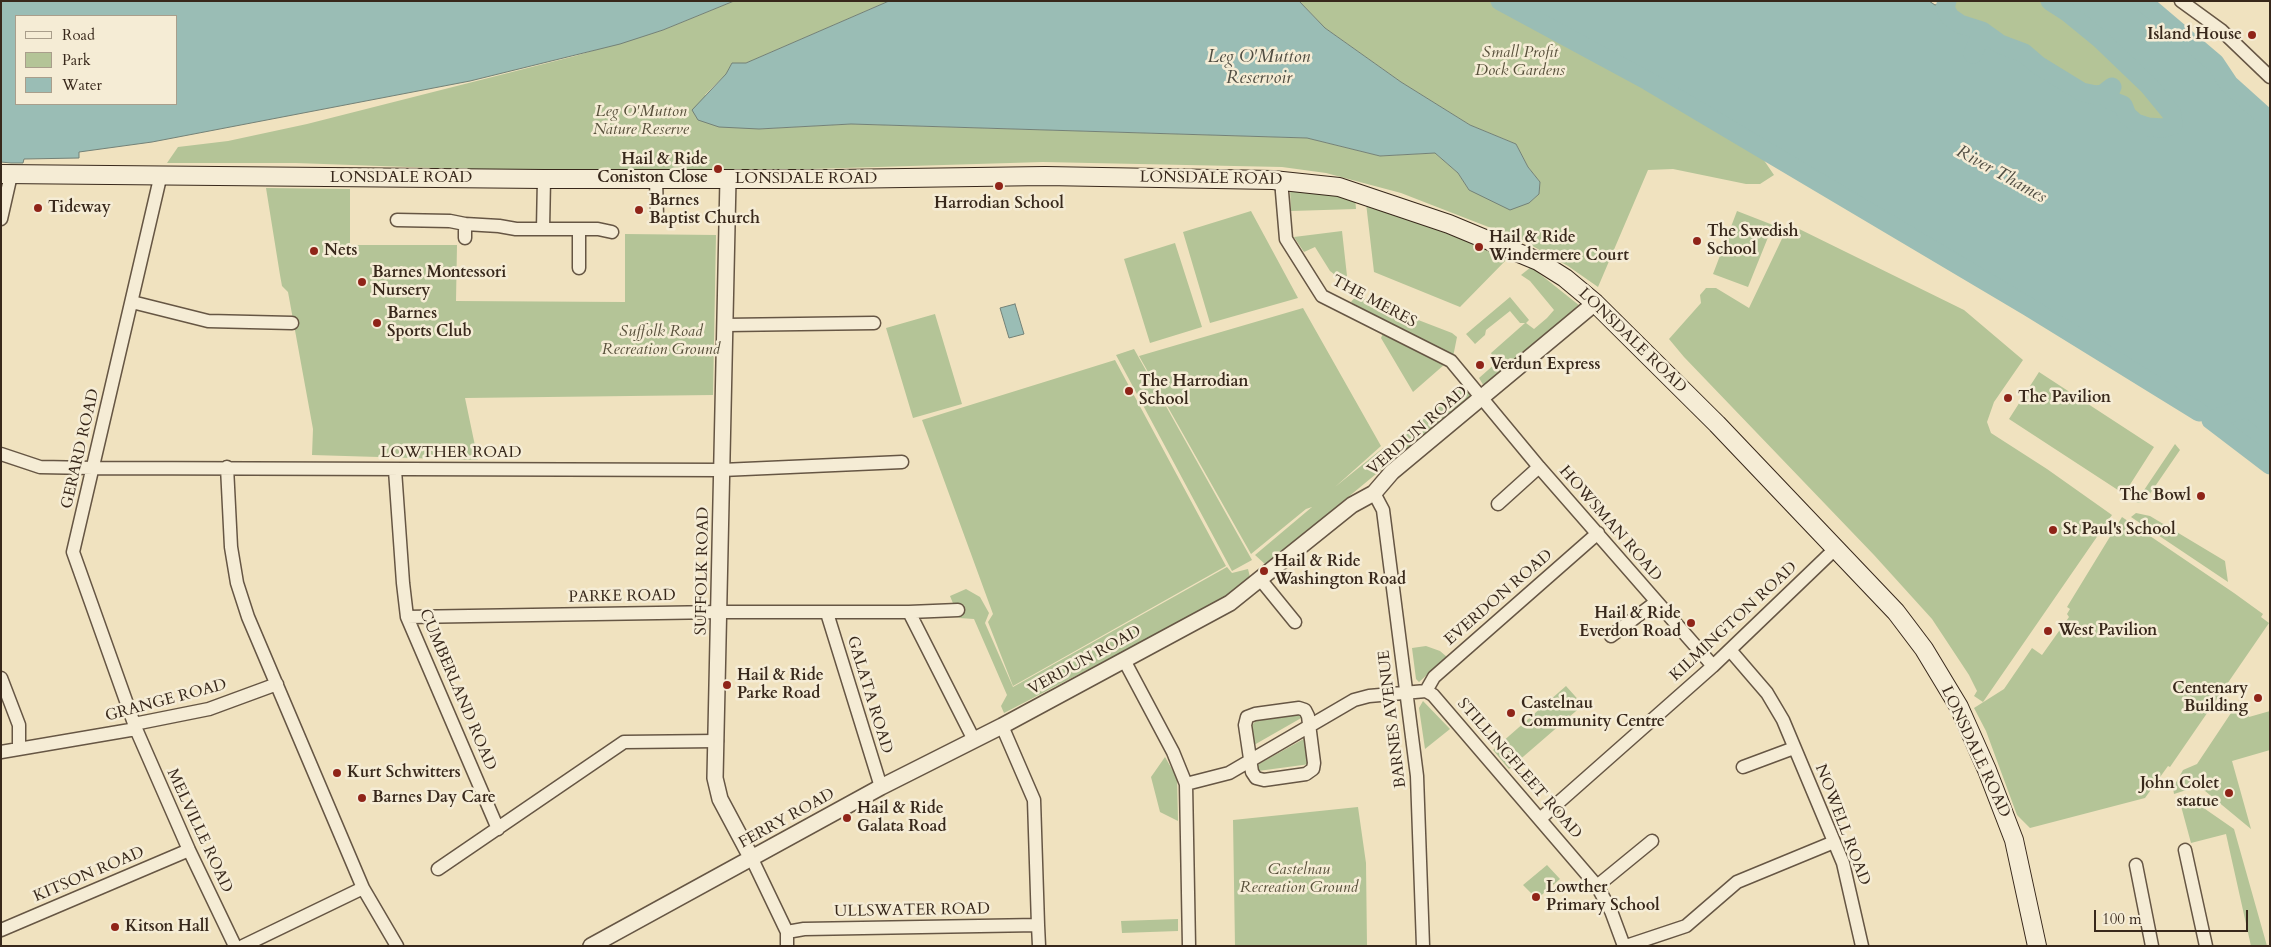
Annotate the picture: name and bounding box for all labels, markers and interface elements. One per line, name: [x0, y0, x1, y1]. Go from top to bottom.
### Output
legend: [15, 15, 178, 105]
text: Road: [62, 25, 95, 45]
place label: Island House: [2147, 25, 2242, 45]
marker: Island House: [2246, 29, 2258, 41]
park label: Small Profit Dock Gardens: [1475, 43, 1565, 81]
water label: Leg O'Mutton Reservoir: [1208, 47, 1310, 90]
text: Park: [62, 50, 91, 70]
text: Water: [62, 75, 102, 95]
park label: Leg O'Mutton Nature Reserve: [593, 102, 689, 140]
water label: River Thames: [1952, 141, 2050, 209]
place label: Hail & Ride Coniston Close: [597, 150, 708, 188]
marker: Hail & Ride Coniston Close: [712, 163, 724, 175]
street label: LONSDALE ROAD: [330, 168, 472, 188]
street label: LONSDALE ROAD: [1139, 168, 1283, 190]
street label: LONSDALE ROAD: [735, 169, 877, 189]
marker: Harrodian School: [993, 180, 1005, 192]
place label: Barnes Baptist Church: [649, 191, 760, 229]
place label: Harrodian School: [934, 194, 1064, 214]
place label: Tideway: [48, 198, 111, 218]
marker: Tideway: [32, 202, 44, 214]
marker: Barnes Baptist Church: [633, 204, 645, 216]
place label: The Swedish School: [1707, 222, 1799, 260]
place label: Hail & Ride Windermere Court: [1489, 228, 1629, 266]
marker: The Swedish School: [1691, 235, 1703, 247]
place label: Nets: [324, 241, 357, 261]
marker: Hail & Ride Windermere Court: [1473, 241, 1485, 253]
marker: Nets: [308, 245, 320, 257]
place label: Barnes Montessori Nursery: [372, 263, 506, 301]
street label: THE MERES: [1328, 272, 1420, 332]
marker: Barnes Montessori Nursery: [356, 276, 368, 288]
street label: LONSDALE ROAD: [1574, 285, 1690, 397]
place label: Barnes Sports Club: [387, 304, 472, 342]
marker: Barnes Sports Club: [371, 317, 383, 329]
park label: Suffolk Road Recreation Ground: [602, 322, 720, 360]
place label: Verdun Express: [1490, 355, 1600, 375]
marker: Verdun Express: [1474, 359, 1486, 371]
place label: The Harrodian School: [1139, 372, 1249, 410]
street label: VERDUN ROAD: [1364, 382, 1472, 480]
marker: The Harrodian School: [1123, 385, 1135, 397]
street label: GERARD ROAD: [58, 387, 104, 511]
place label: The Pavilion: [2018, 388, 2111, 408]
marker: The Pavilion: [2002, 392, 2014, 404]
street label: LOWTHER ROAD: [381, 443, 521, 463]
street label: HOWSMAN ROAD: [1555, 462, 1665, 586]
place label: The Bowl: [2119, 486, 2191, 506]
marker: The Bowl: [2195, 490, 2207, 502]
street label: SUFFOLK ROAD: [692, 507, 714, 635]
place label: St Paul's School: [2063, 520, 2176, 540]
marker: St Paul's School: [2047, 524, 2059, 536]
street label: EVERDON ROAD: [1441, 546, 1557, 650]
place label: Hail & Ride Washington Road: [1274, 552, 1406, 590]
street label: KILMINGTON ROAD: [1666, 558, 1802, 686]
marker: Hail & Ride Washington Road: [1258, 565, 1270, 577]
street label: PARKE ROAD: [568, 586, 676, 608]
place label: Hail & Ride Everdon Road: [1579, 604, 1681, 642]
street label: CUMBERLAND ROAD: [414, 606, 500, 774]
marker: Hail & Ride Everdon Road: [1685, 617, 1697, 629]
place label: West Pavilion: [2058, 621, 2157, 641]
street label: VERDUN ROAD: [1025, 622, 1145, 700]
marker: West Pavilion: [2042, 625, 2054, 637]
street label: GALATA ROAD: [842, 634, 896, 756]
street label: BARNES AVENUE: [1375, 649, 1411, 789]
place label: Hail & Ride Parke Road: [737, 666, 824, 704]
street label: GRANGE ROAD: [103, 676, 229, 726]
marker: Hail & Ride Parke Road: [721, 679, 733, 691]
place label: Centenary Building: [2172, 679, 2248, 717]
street label: LONSDALE ROAD: [1936, 683, 2014, 821]
marker: Centenary Building: [2252, 692, 2264, 704]
place label: Castelnau Community Centre: [1521, 694, 1665, 732]
street label: STILLINGFLEET ROAD: [1453, 695, 1585, 843]
marker: Castelnau Community Centre: [1505, 707, 1517, 719]
street label: NOWELL ROAD: [1810, 762, 1874, 888]
place label: Kurt Schwitters: [347, 763, 461, 783]
street label: MELVILLE ROAD: [162, 766, 236, 896]
marker: Kurt Schwitters: [331, 767, 343, 779]
place label: John Colet statue: [2140, 774, 2219, 812]
street label: FERRY ROAD: [736, 785, 838, 853]
marker: John Colet statue: [2223, 787, 2235, 799]
place label: Barnes Day Care: [372, 788, 496, 808]
marker: Barnes Day Care: [356, 792, 368, 804]
place label: Hail & Ride Galata Road: [857, 799, 947, 837]
marker: Hail & Ride Galata Road: [841, 812, 853, 824]
street label: KITSON ROAD: [31, 843, 147, 907]
park label: Castelnau Recreation Ground: [1240, 860, 1358, 898]
place label: Lowther Primary School: [1546, 878, 1660, 916]
marker: Lowther Primary School: [1530, 891, 1542, 903]
street label: ULLSWATER ROAD: [834, 900, 990, 922]
scale bar: [2096, 900, 2250, 932]
text: 100 m: [2102, 909, 2142, 929]
place label: Kitson Hall: [125, 917, 209, 937]
marker: Kitson Hall: [109, 921, 121, 933]

